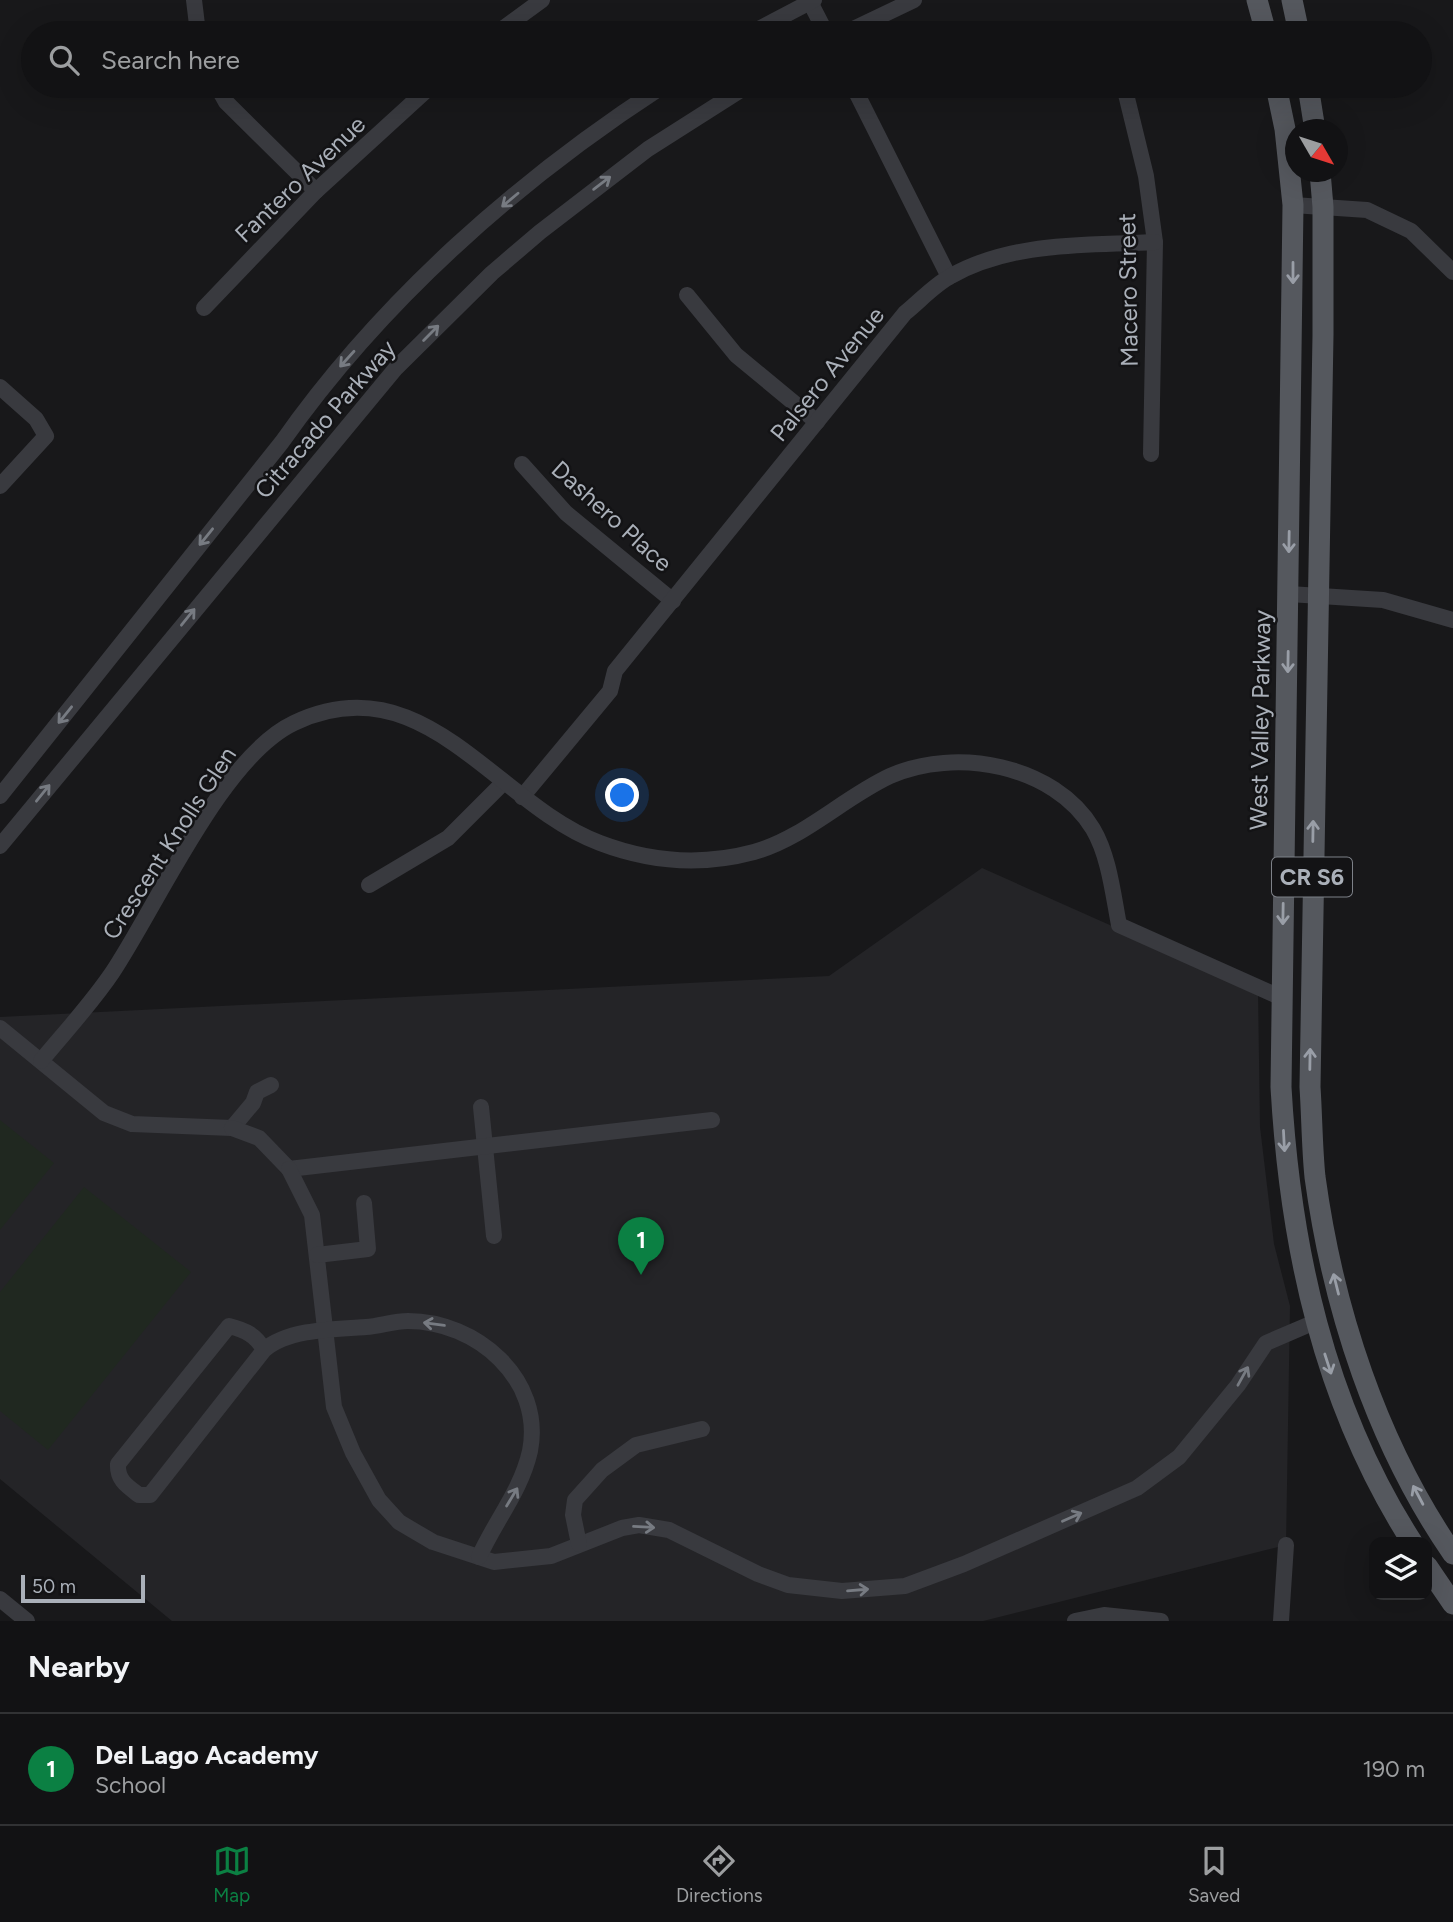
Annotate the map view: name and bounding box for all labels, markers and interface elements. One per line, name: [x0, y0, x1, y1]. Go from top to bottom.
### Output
search box: [21, 21, 1432, 98]
icon: search: [45, 41, 83, 79]
text: Search here: [101, 44, 240, 76]
street label: Fantero Avenue: [229, 110, 371, 248]
north arrow: [1285, 119, 1348, 182]
one-way arrow: [593, 176, 611, 191]
one-way arrow: [501, 192, 519, 208]
street label: Macero Street: [1112, 213, 1144, 367]
one-way arrow: [1286, 261, 1300, 284]
street label: Palsero Avenue: [764, 301, 890, 447]
one-way arrow: [423, 325, 440, 342]
street label: Citracado Parkway: [248, 334, 402, 504]
one-way arrow: [339, 350, 356, 367]
street label: Dashero Place: [546, 454, 678, 578]
one-way arrow: [199, 527, 214, 546]
one-way arrow: [1282, 530, 1296, 553]
one-way arrow: [180, 609, 196, 627]
street label: West Valley Parkway: [1244, 609, 1276, 830]
one-way arrow: [1281, 650, 1294, 673]
one-way arrow: [57, 705, 72, 723]
street label: Crescent Knolls Glen: [96, 741, 242, 945]
your location: [605, 778, 639, 812]
one-way arrow: [35, 784, 51, 802]
one-way arrow: [1306, 820, 1320, 843]
road number: CR S6: [1272, 858, 1352, 897]
one-way arrow: [1277, 902, 1290, 925]
one-way arrow: [1303, 1048, 1317, 1071]
one-way arrow: [1277, 1129, 1290, 1152]
pin: 1: [618, 1217, 664, 1275]
one-way arrow: [1329, 1273, 1342, 1296]
one-way arrow: [423, 1318, 446, 1331]
one-way arrow: [1323, 1352, 1336, 1374]
one-way arrow: [1236, 1366, 1250, 1386]
one-way arrow: [1411, 1486, 1425, 1506]
one-way arrow: [506, 1488, 520, 1508]
one-way arrow: [1061, 1510, 1082, 1523]
one-way arrow: [632, 1521, 655, 1534]
map controls: [1369, 1537, 1432, 1600]
button: layers: [1369, 1537, 1432, 1600]
scale bar: [21, 1572, 145, 1604]
text: 50 m: [32, 1575, 76, 1598]
one-way arrow: [846, 1583, 869, 1596]
text: Nearby: [28, 1648, 130, 1685]
text: Del Lago Academy: [95, 1739, 318, 1771]
text: 1: [46, 1755, 56, 1783]
text: 190 m: [1362, 1755, 1425, 1783]
text: School: [95, 1771, 166, 1799]
tab: Map: [213, 1842, 251, 1907]
tab: Directions: [676, 1842, 763, 1907]
tab: Saved: [1188, 1842, 1240, 1907]

